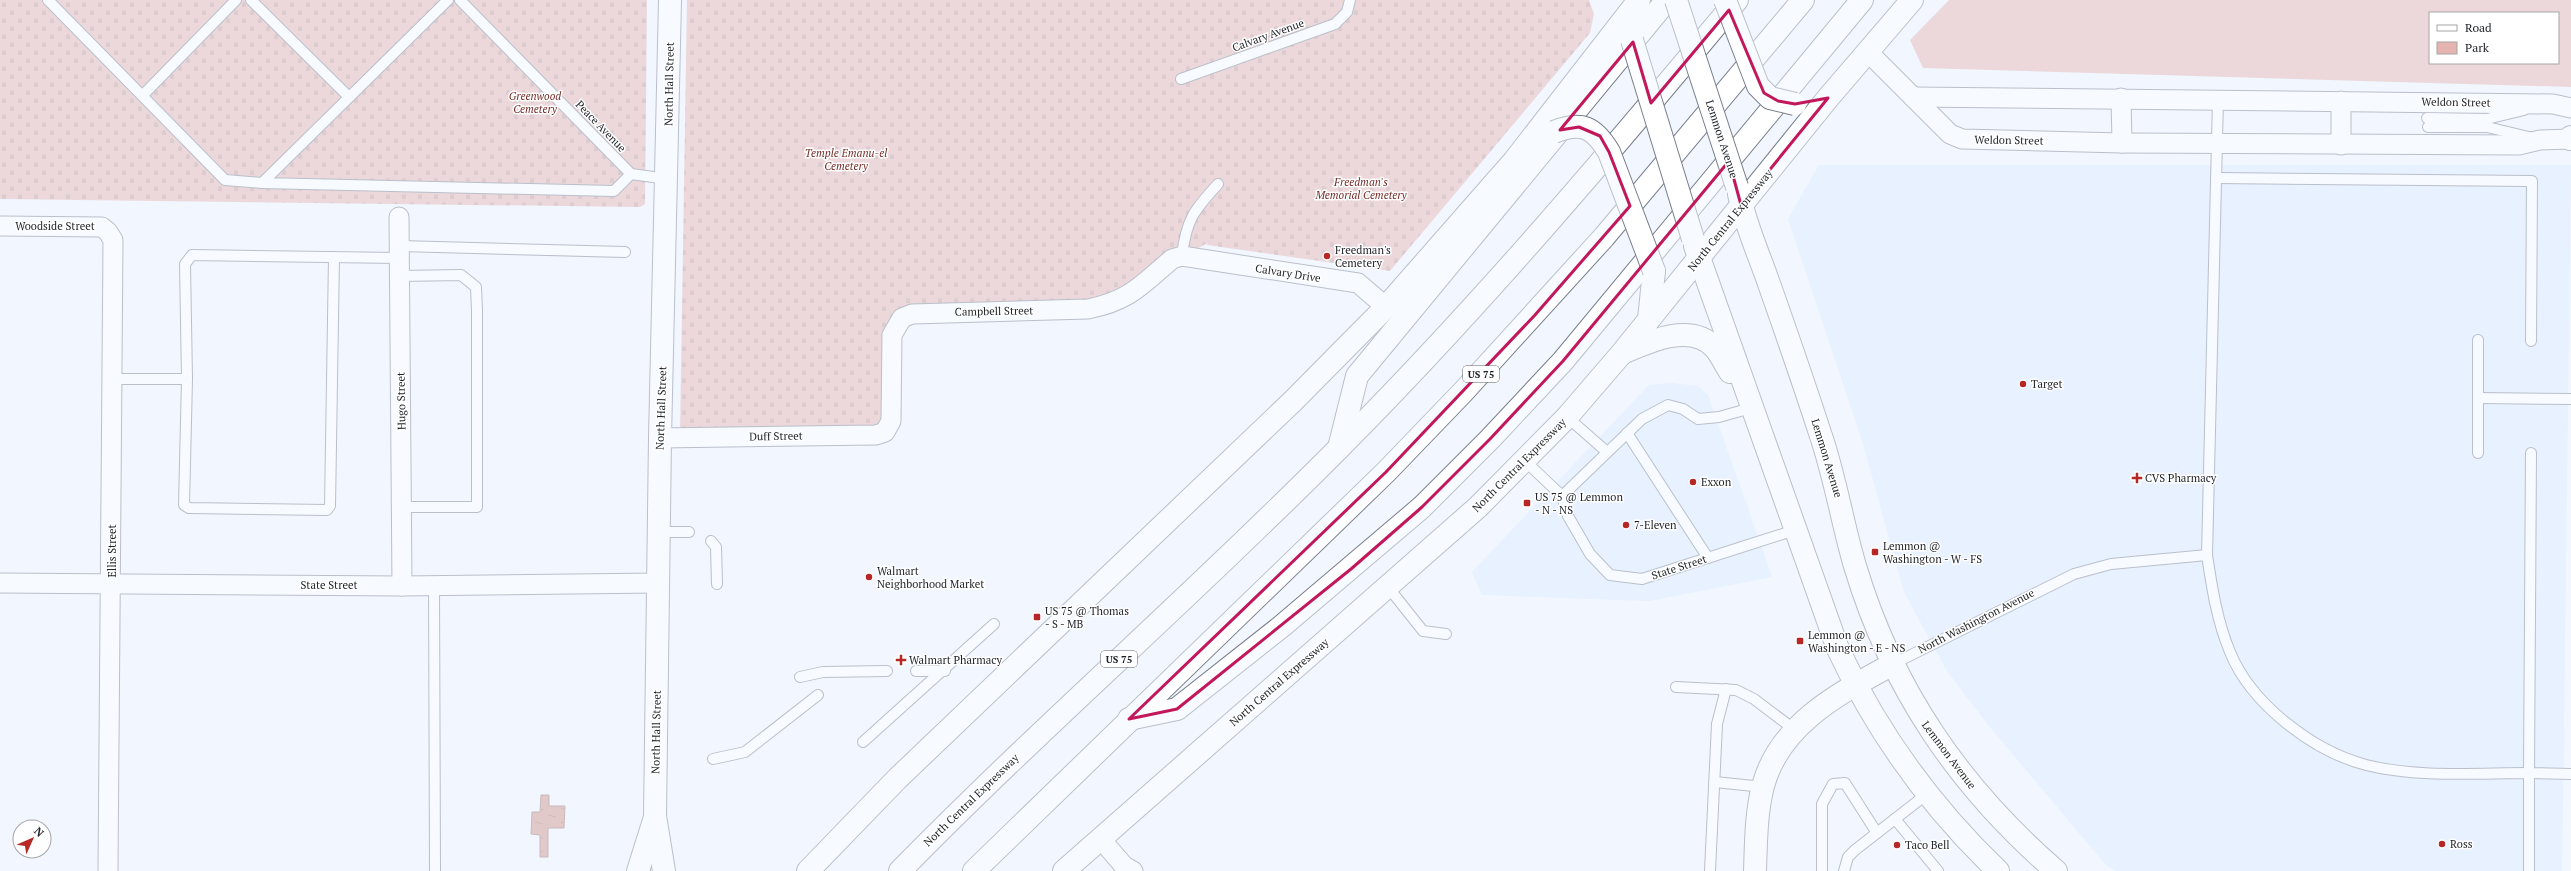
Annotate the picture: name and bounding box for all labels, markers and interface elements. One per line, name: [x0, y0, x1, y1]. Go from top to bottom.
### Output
legend: [2429, 12, 2559, 64]
street label: Calvary Avenue: [1230, 15, 1306, 54]
text: Road: [2465, 20, 2492, 35]
text: Park: [2465, 40, 2490, 55]
street label: North Hall Street: [661, 42, 677, 126]
park label: Greenwood Cemetery: [509, 89, 561, 116]
street label: Weldon Street: [2421, 94, 2491, 110]
street label: Peace Avenue: [573, 97, 629, 155]
street label: Lemmon Avenue: [1703, 98, 1741, 180]
street label: Weldon Street: [1974, 132, 2044, 148]
park label: Temple Emanu-el Cemetery: [805, 146, 887, 173]
street label: North Central Expressway: [1685, 166, 1776, 274]
park label: Freedman's Memorial Cemetery: [1314, 175, 1408, 202]
street label: Woodside Street: [15, 219, 95, 233]
place label: Freedman's Cemetery: [1335, 243, 1391, 270]
marker: Freedman's Cemetery: [1322, 251, 1332, 261]
street label: Calvary Drive: [1254, 261, 1322, 285]
street label: Campbell Street: [955, 303, 1033, 319]
street label: North Hall Street: [653, 366, 669, 450]
road number: US 75: [1463, 366, 1499, 382]
street label: Hugo Street: [393, 372, 409, 430]
place label: Target: [2031, 377, 2063, 391]
marker: Target: [2018, 379, 2028, 389]
street label: North Central Expressway: [1469, 415, 1569, 515]
street label: Lemmon Avenue: [1808, 417, 1846, 500]
street label: Duff Street: [749, 429, 803, 443]
place label: CVS Pharmacy: [2145, 471, 2217, 485]
marker: CVS Pharmacy: [2132, 473, 2142, 483]
place label: Exxon: [1701, 475, 1732, 489]
marker: Exxon: [1688, 477, 1698, 487]
place label: US 75 @ Lemmon - N - NS: [1535, 490, 1623, 517]
marker: US 75 @ Lemmon - N - NS: [1522, 498, 1532, 508]
place label: 7-Eleven: [1634, 518, 1677, 532]
marker: 7-Eleven: [1621, 520, 1631, 530]
street label: Ellis Street: [105, 524, 119, 578]
place label: Lemmon @ Washington - W - FS: [1883, 539, 1982, 566]
marker: Lemmon @ Washington - W - FS: [1870, 547, 1880, 557]
street label: State Street: [1650, 552, 1708, 582]
place label: Walmart Neighborhood Market: [877, 564, 984, 591]
marker: Walmart Neighborhood Market: [864, 572, 874, 582]
street label: State Street: [300, 578, 358, 592]
street label: North Washington Avenue: [1915, 585, 2037, 656]
place label: US 75 @ Thomas - S - MB: [1045, 604, 1129, 631]
marker: US 75 @ Thomas - S - MB: [1032, 612, 1042, 622]
place label: Lemmon @ Washington - E - NS: [1808, 628, 1905, 655]
street label: North Central Expressway: [1226, 635, 1332, 729]
marker: Lemmon @ Washington - E - NS: [1795, 636, 1805, 646]
road number: US 75: [1101, 651, 1137, 667]
place label: Walmart Pharmacy: [909, 653, 1002, 667]
marker: Walmart Pharmacy: [896, 655, 906, 665]
street label: North Hall Street: [648, 690, 664, 774]
street label: Lemmon Avenue: [1919, 718, 1979, 792]
street label: North Central Expressway: [920, 751, 1022, 849]
north arrow: [12, 819, 52, 859]
text: N: [31, 824, 47, 840]
place label: Ross: [2450, 837, 2473, 851]
place label: Taco Bell: [1905, 838, 1950, 852]
marker: Ross: [2437, 839, 2447, 849]
marker: Taco Bell: [1892, 840, 1902, 850]

